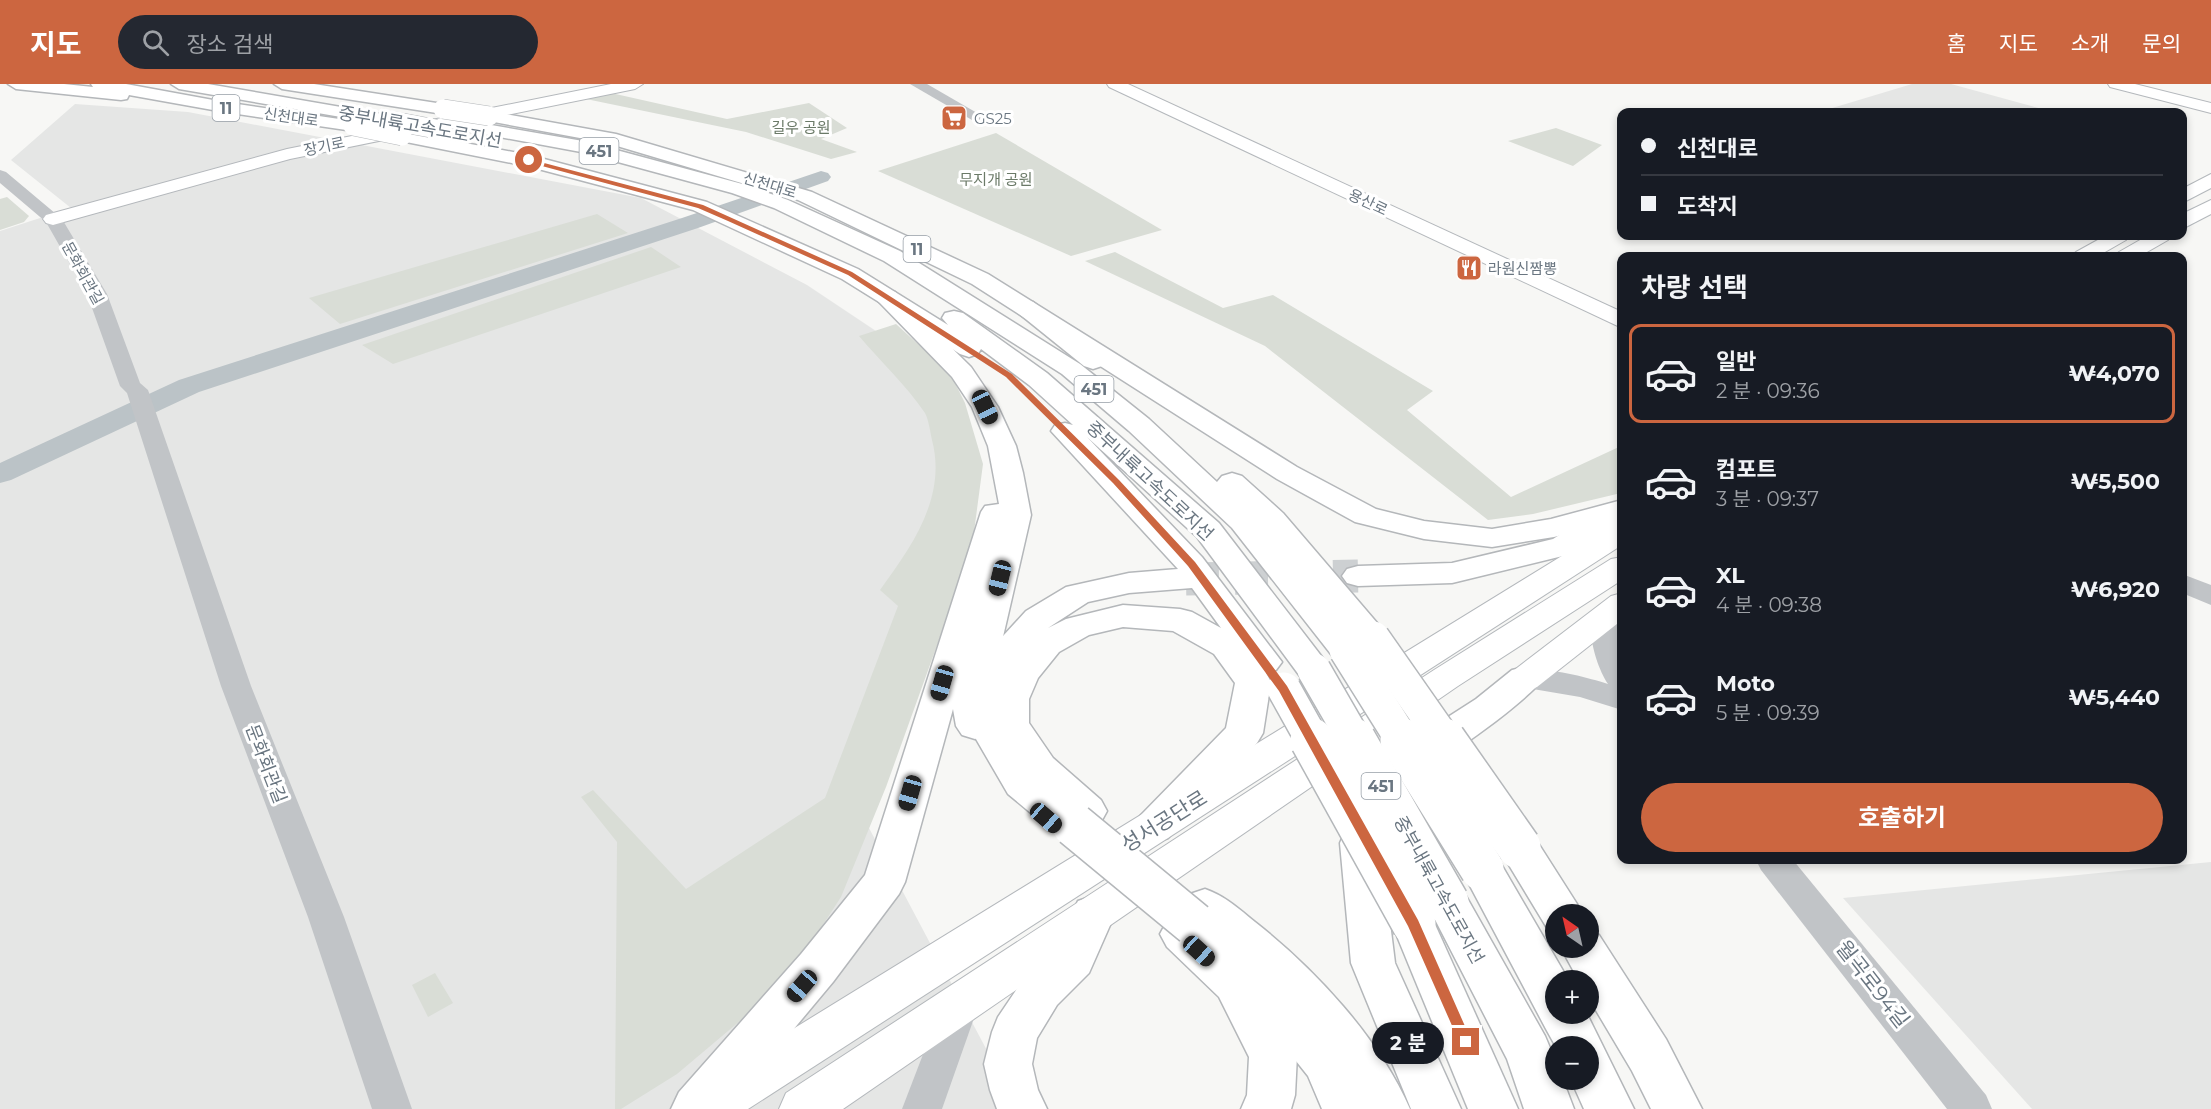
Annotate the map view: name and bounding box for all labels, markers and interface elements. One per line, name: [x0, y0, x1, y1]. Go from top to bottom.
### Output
search box: [118, 15, 538, 69]
icon: search: [139, 26, 172, 59]
text: 지도: [30, 27, 82, 61]
text: 장소 검색: [187, 31, 273, 58]
text: 홈: [1947, 31, 1966, 56]
text: 지도: [1999, 31, 2038, 56]
text: 소개: [2071, 31, 2109, 56]
text: 문의: [2142, 31, 2181, 56]
road number: 11: [212, 95, 240, 121]
street label: 중부내륙고속도로지선: [337, 102, 503, 152]
supermarket icon: GS25: [939, 103, 969, 133]
street label: 신천대로: [262, 104, 320, 130]
place label: GS25: [974, 109, 1012, 128]
park label: 길우 공원: [771, 118, 831, 137]
street label: 장기로: [302, 132, 346, 160]
text: 신천대로: [1677, 135, 1758, 162]
road number: 451: [580, 138, 618, 164]
route start: [515, 146, 542, 173]
street label: 신천대로: [741, 168, 799, 202]
park label: 무지개 공원: [960, 170, 1032, 189]
street label: 용산로: [1345, 185, 1391, 219]
text: 도착지: [1677, 193, 1738, 220]
road number: 11: [904, 236, 930, 262]
street label: 문화회관길: [58, 238, 108, 308]
restaurant icon: 라원신짬뽕: [1454, 253, 1484, 283]
place label: 라원신짬뽕: [1488, 259, 1557, 278]
text: 차량 선택: [1641, 271, 1748, 304]
icon: car: [1644, 347, 1698, 401]
text: 일반: [1716, 348, 1756, 375]
text: ₩4,070: [2068, 360, 2160, 387]
road number: 451: [1074, 376, 1114, 402]
text: 2 분 · 09:36: [1716, 379, 1820, 403]
car: [969, 387, 1001, 427]
street label: 중부내륙고속도로지선: [1082, 416, 1218, 546]
icon: car: [1644, 455, 1698, 509]
text: 컴포트: [1716, 456, 1777, 483]
text: ₩5,500: [2071, 468, 2160, 495]
text: 3 분 · 09:37: [1716, 487, 1819, 511]
car: [987, 558, 1013, 598]
text: XL: [1716, 562, 1745, 589]
icon: car: [1644, 563, 1698, 617]
text: ₩6,920: [2071, 576, 2160, 603]
text: 4 분 · 09:38: [1716, 593, 1822, 617]
car: [928, 663, 956, 703]
text: Moto: [1716, 670, 1775, 697]
icon: car: [1644, 671, 1698, 725]
text: ₩5,440: [2068, 684, 2160, 711]
text: 5 분 · 09:39: [1716, 701, 1820, 725]
street label: 문화회관길: [241, 721, 291, 807]
car: [896, 773, 924, 813]
road number: 451: [1362, 773, 1400, 799]
button: 호출하기: [1641, 783, 2163, 852]
street label: 성서공단로: [1116, 785, 1212, 857]
car: [1027, 799, 1065, 837]
street label: 중부내륙고속도로지선: [1389, 812, 1489, 968]
north arrow: [1545, 904, 1599, 958]
map controls: [1545, 904, 1599, 1090]
car: [1180, 932, 1218, 970]
street label: 월곡로94길: [1831, 935, 1915, 1033]
car: [783, 967, 821, 1005]
button: +: [1545, 970, 1599, 1024]
callout: 2 분: [1373, 1021, 1445, 1063]
route end: [1452, 1028, 1479, 1055]
text: 2 분: [1390, 1031, 1426, 1055]
button: −: [1545, 1036, 1599, 1090]

